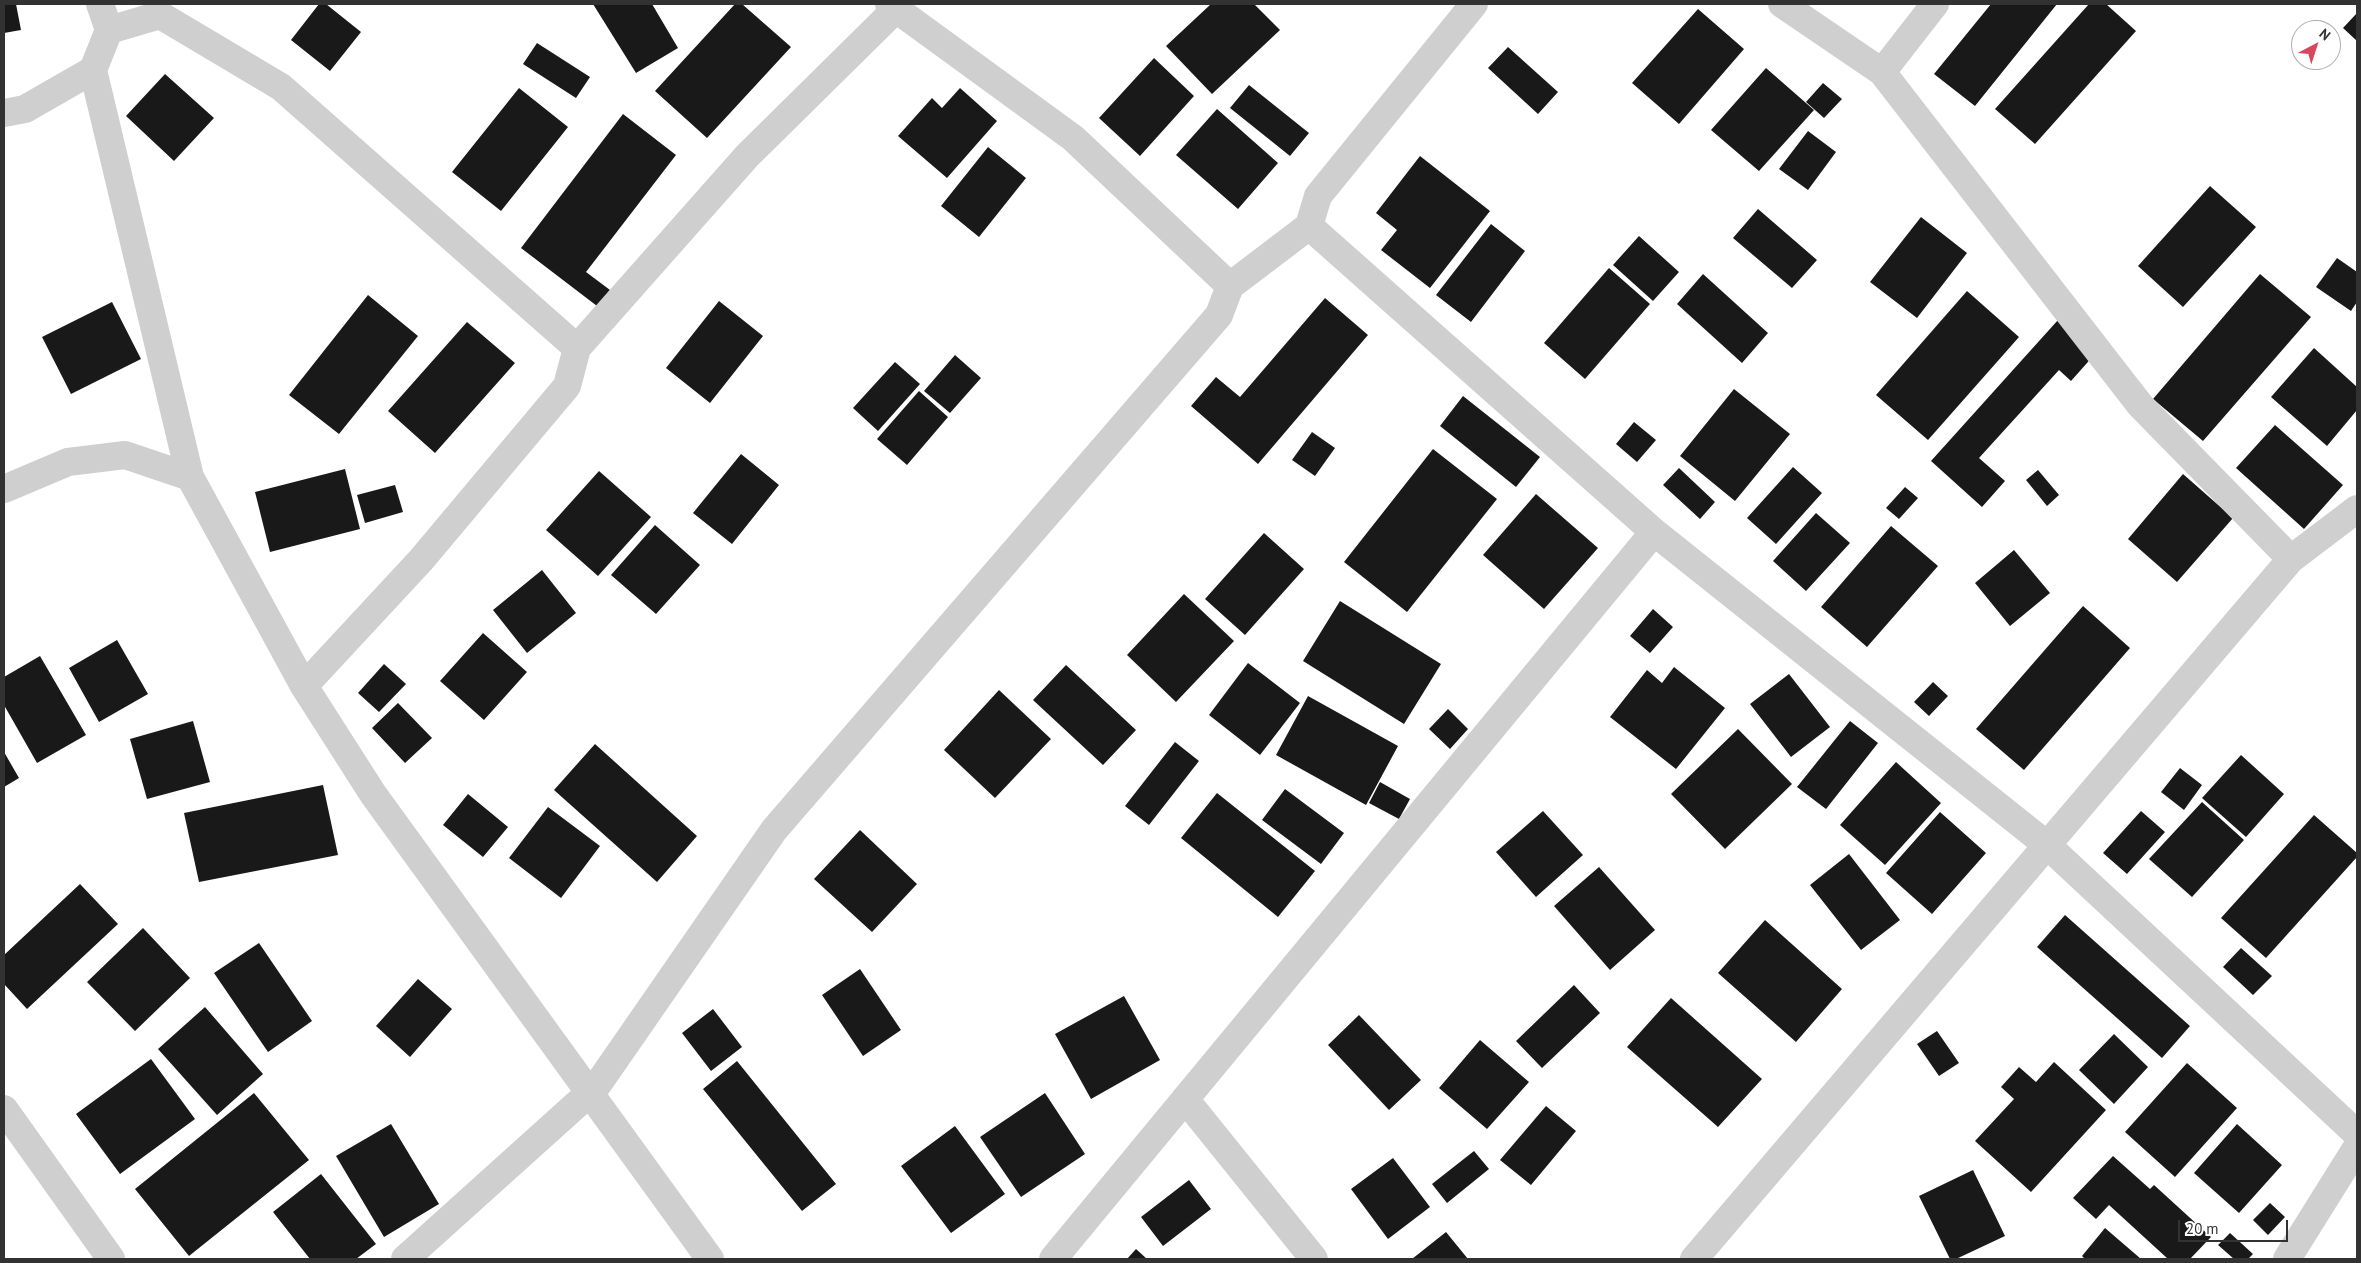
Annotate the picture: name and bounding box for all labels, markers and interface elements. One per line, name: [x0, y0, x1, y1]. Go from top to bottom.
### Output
north arrow: [2291, 20, 2341, 70]
text: N: [2316, 24, 2334, 44]
scale bar: [2181, 1210, 2291, 1242]
text: 20 m: [2186, 1219, 2219, 1238]

